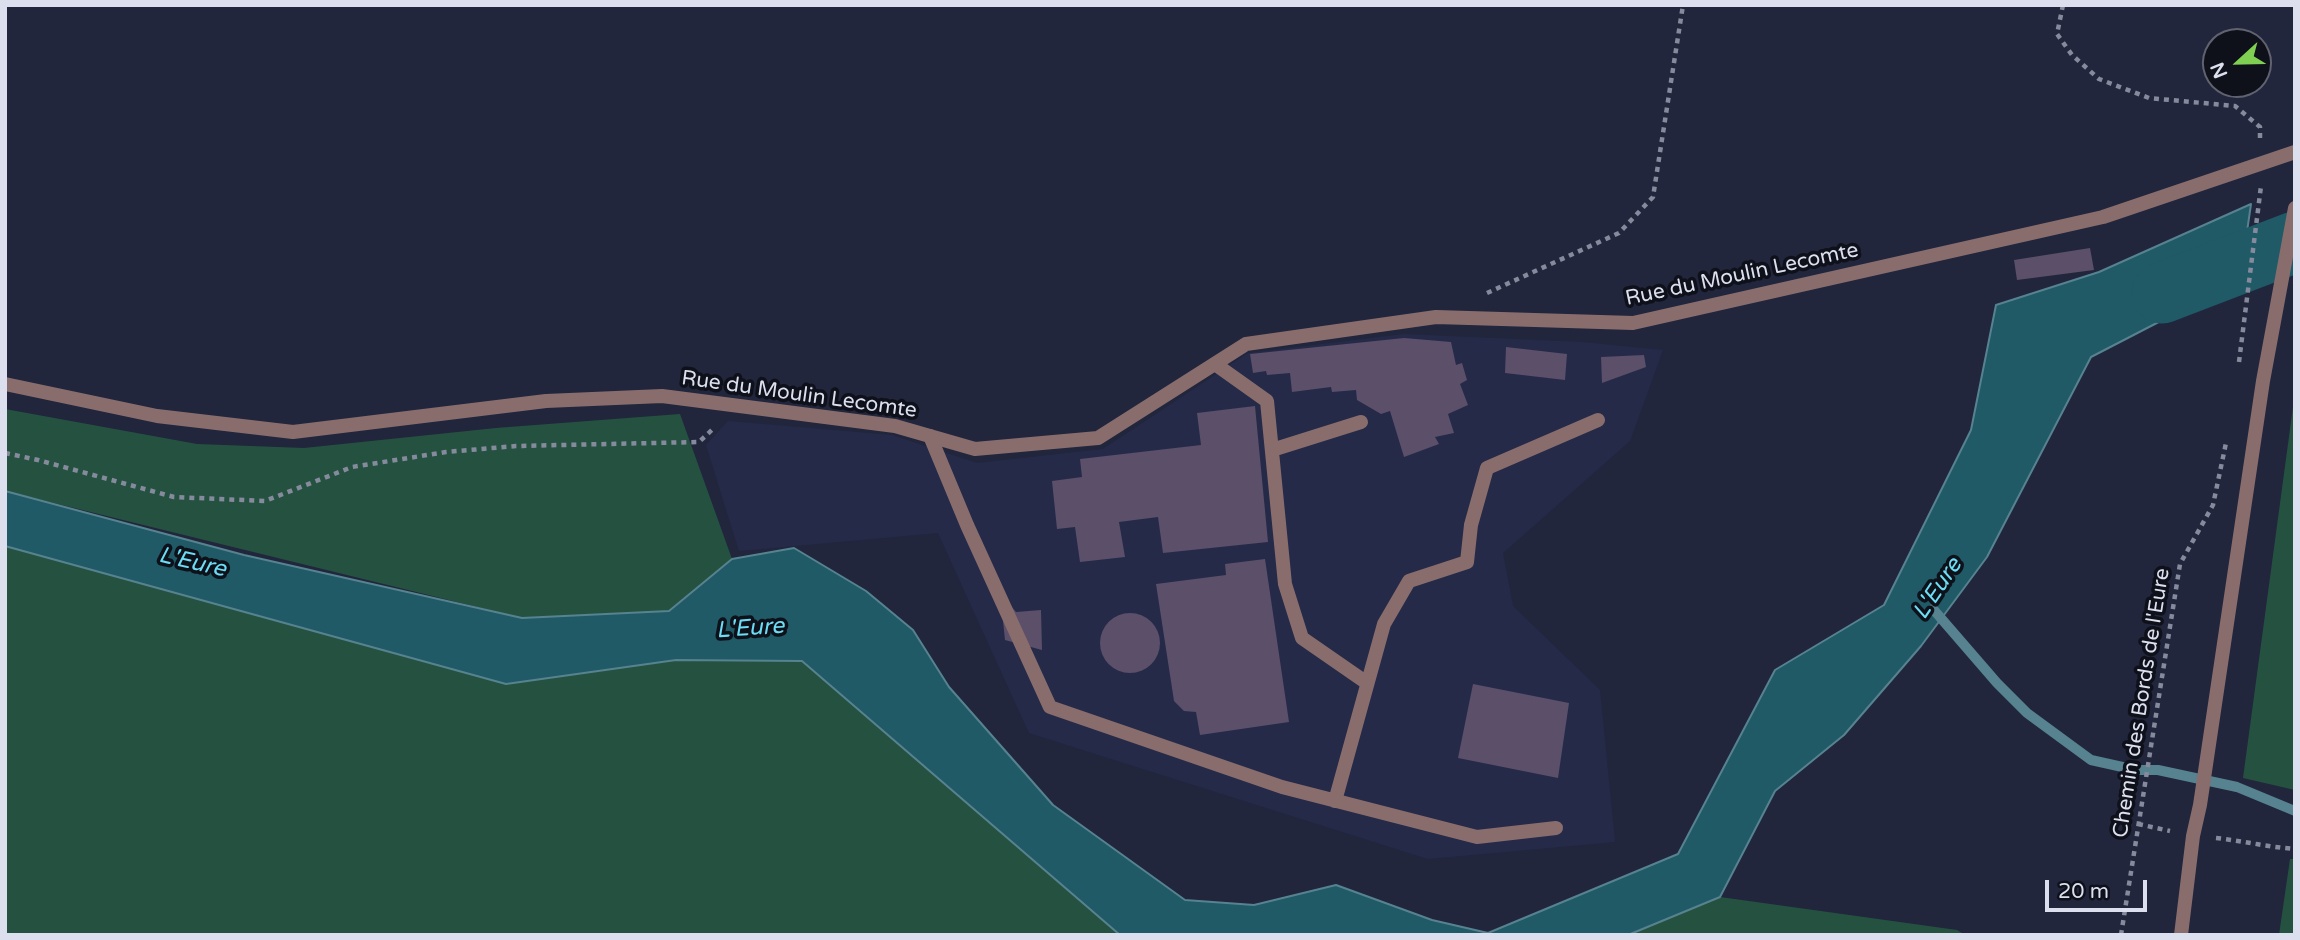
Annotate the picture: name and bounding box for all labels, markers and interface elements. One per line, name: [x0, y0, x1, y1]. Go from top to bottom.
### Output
north arrow: [2202, 28, 2272, 98]
text: N: [2206, 59, 2232, 81]
street label: Rue du Moulin Lecomte: [1623, 238, 1861, 312]
street label: Rue du Moulin Lecomte: [680, 366, 918, 424]
water label: L'Eure: [156, 542, 228, 584]
water label: L'Eure: [1907, 553, 1969, 625]
street label: Chemin des Bords de l'Eure: [2108, 566, 2176, 840]
water label: L'Eure: [715, 613, 785, 645]
scale bar: [2048, 866, 2150, 910]
text: 20 m: [2058, 879, 2109, 904]

